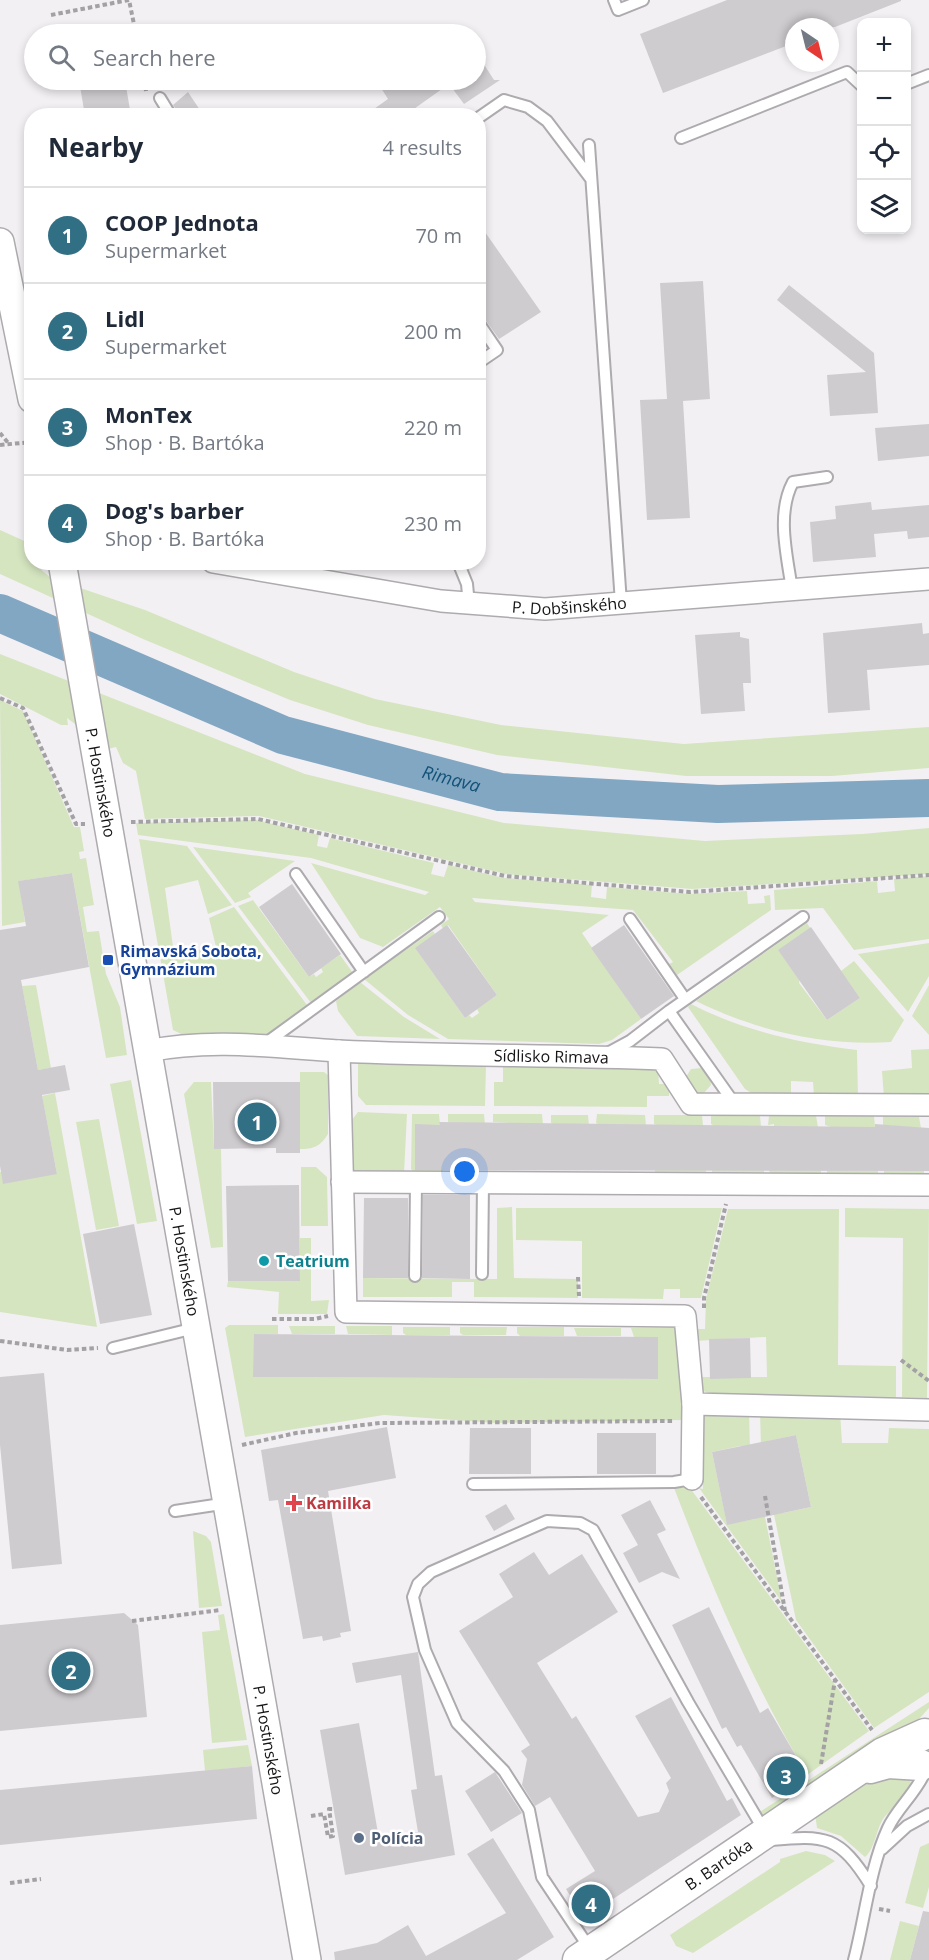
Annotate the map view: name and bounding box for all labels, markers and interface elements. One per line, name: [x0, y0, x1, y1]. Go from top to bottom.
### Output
north arrow: [785, 18, 839, 72]
map controls: [857, 18, 911, 234]
button: +: [857, 18, 911, 72]
search box: [24, 24, 486, 90]
icon: search: [45, 41, 78, 74]
text: Search here: [93, 42, 216, 72]
button: −: [857, 72, 911, 126]
button: locate: [857, 126, 911, 180]
text: Nearby: [48, 129, 143, 165]
text: 4 results: [382, 134, 462, 161]
button: layers: [857, 180, 911, 234]
text: COOP Jednota: [105, 207, 259, 237]
text: 1: [62, 222, 73, 249]
text: 70 m: [415, 222, 462, 249]
text: Supermarket: [105, 237, 227, 264]
text: Lidl: [105, 303, 145, 333]
text: 2: [62, 318, 73, 345]
text: 200 m: [404, 318, 462, 345]
text: Supermarket: [105, 333, 227, 360]
text: MonTex: [105, 399, 192, 429]
text: 3: [62, 414, 73, 441]
text: 220 m: [404, 414, 462, 441]
text: Shop · B. Bartóka: [105, 429, 265, 456]
text: Dog's barber: [105, 495, 244, 525]
text: 4: [62, 510, 73, 537]
text: 230 m: [404, 510, 462, 537]
text: Shop · B. Bartóka: [105, 525, 265, 552]
street label: P. Dobšinského: [511, 592, 627, 620]
street label: P. Hostinského: [80, 726, 121, 839]
water label: Rimava: [420, 759, 483, 797]
place label: Rimavská Sobota, Gymnázium: [120, 940, 262, 980]
marker: Rimavská Sobota, Gymnázium: [101, 953, 115, 967]
street label: Sídlisko Rimava: [494, 1044, 609, 1068]
pin: 1: [238, 1100, 276, 1144]
your location: [450, 1157, 479, 1186]
street label: P. Hostinského: [164, 1205, 205, 1318]
place label: Teatrium: [276, 1250, 350, 1272]
marker: Teatrium: [257, 1254, 271, 1268]
place label: Kamilka: [306, 1492, 371, 1514]
marker: Kamilka: [287, 1496, 301, 1510]
pin: 2: [52, 1648, 90, 1694]
street label: P. Hostinského: [248, 1683, 289, 1797]
pin: 3: [766, 1754, 806, 1798]
place label: Polícia: [371, 1827, 424, 1849]
marker: Polícia: [352, 1831, 366, 1845]
street label: B. Bartóka: [681, 1834, 757, 1895]
pin: 4: [572, 1882, 610, 1926]

